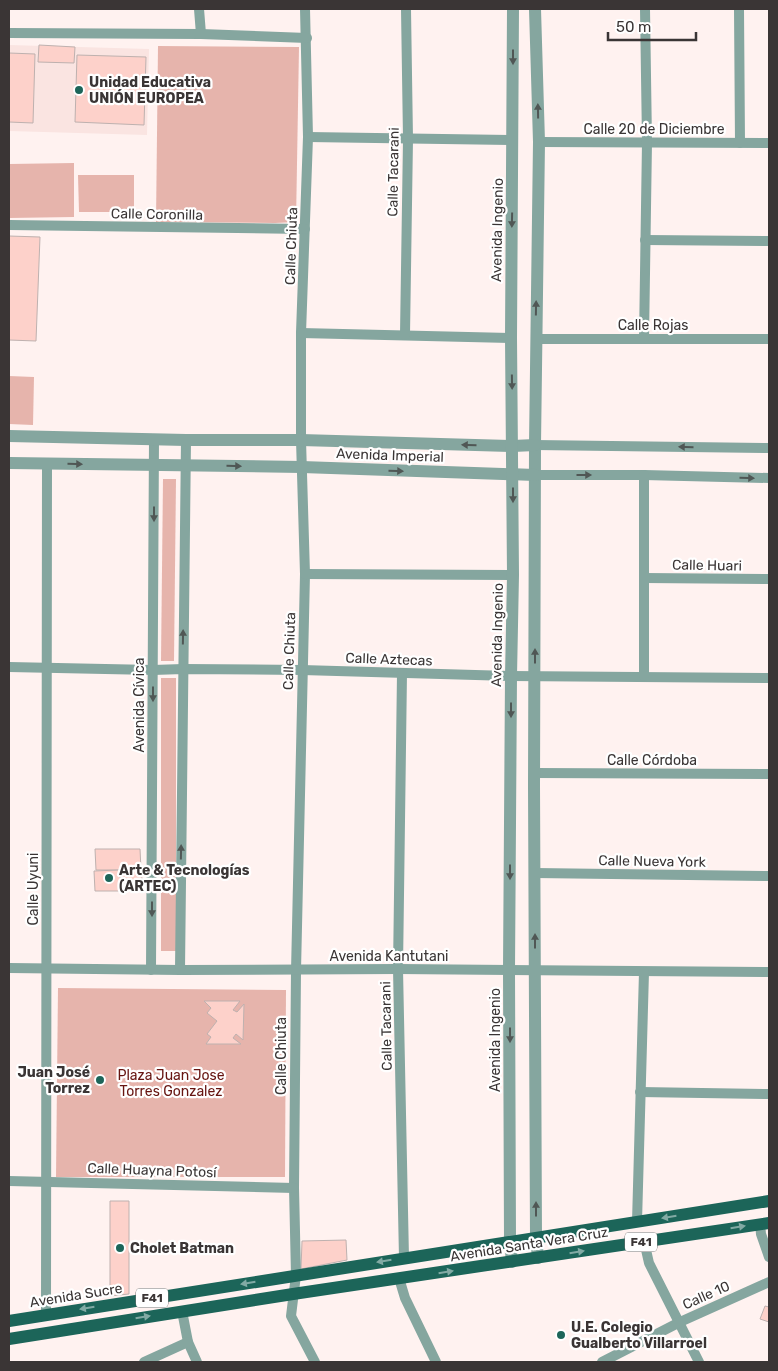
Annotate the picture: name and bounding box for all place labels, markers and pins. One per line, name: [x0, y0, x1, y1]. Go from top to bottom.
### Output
place label: Unidad Educativa UNIÓN EUROPEA: [89, 74, 211, 107]
marker: Unidad Educativa UNIÓN EUROPEA: [73, 84, 85, 96]
place label: Arte & Tecnologías (ARTEC): [119, 862, 250, 895]
marker: Arte & Tecnologías (ARTEC): [103, 872, 115, 884]
place label: Juan José Torrez: [17, 1064, 90, 1097]
marker: Juan José Torrez: [94, 1074, 106, 1086]
place label: Cholet Batman: [130, 1240, 234, 1257]
marker: Cholet Batman: [114, 1242, 126, 1254]
place label: U.E. Colegio Gualberto Villarroel: [571, 1319, 707, 1352]
marker: U.E. Colegio Gualberto Villarroel: [555, 1329, 567, 1341]

